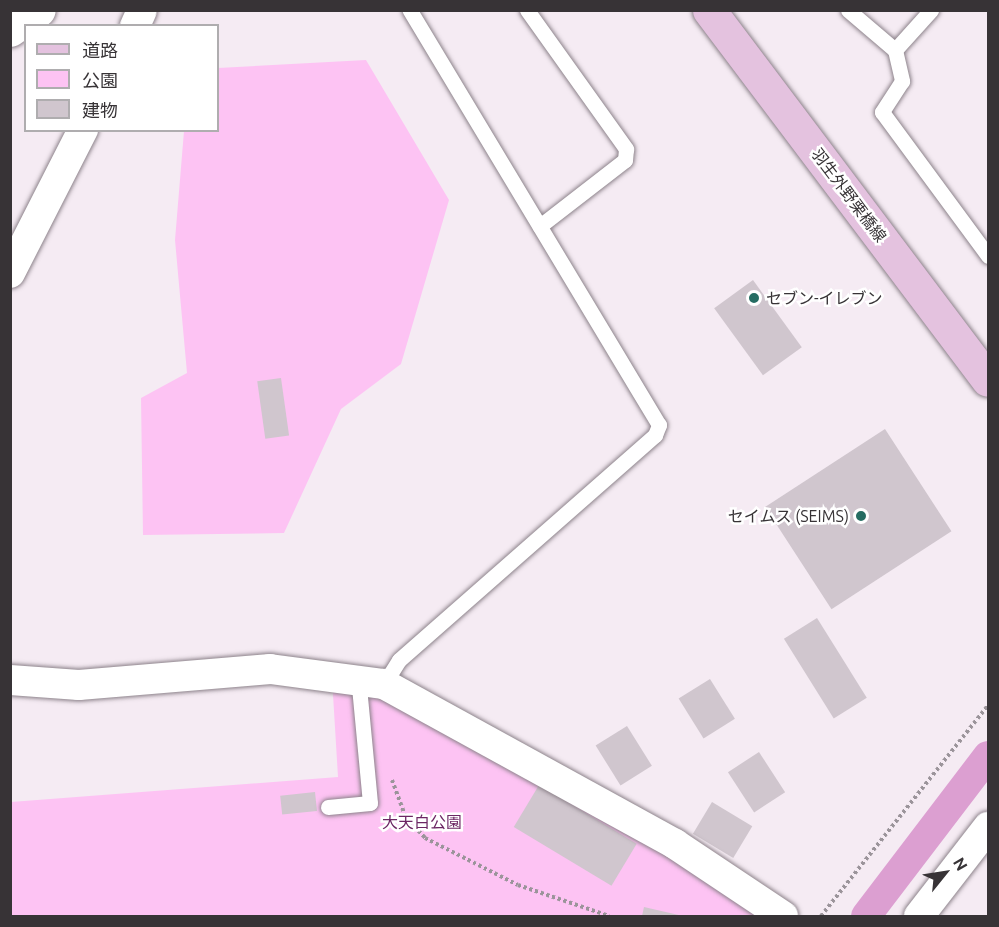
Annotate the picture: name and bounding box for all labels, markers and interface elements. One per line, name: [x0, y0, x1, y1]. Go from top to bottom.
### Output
legend: [24, 24, 219, 132]
text: 道路: [82, 40, 118, 60]
text: 公園: [82, 70, 118, 90]
text: 建物: [82, 100, 118, 120]
street label: 羽生外野栗橋線: [808, 144, 890, 246]
place label: セブン-イレブン: [766, 288, 883, 308]
marker: セブン-イレブン: [747, 291, 761, 305]
place label: セイムス (SEIMS): [728, 506, 849, 526]
marker: セイムス (SEIMS): [854, 509, 868, 523]
park label: 大天白公園: [382, 812, 462, 832]
north arrow: [915, 843, 975, 903]
text: N: [950, 854, 971, 874]

